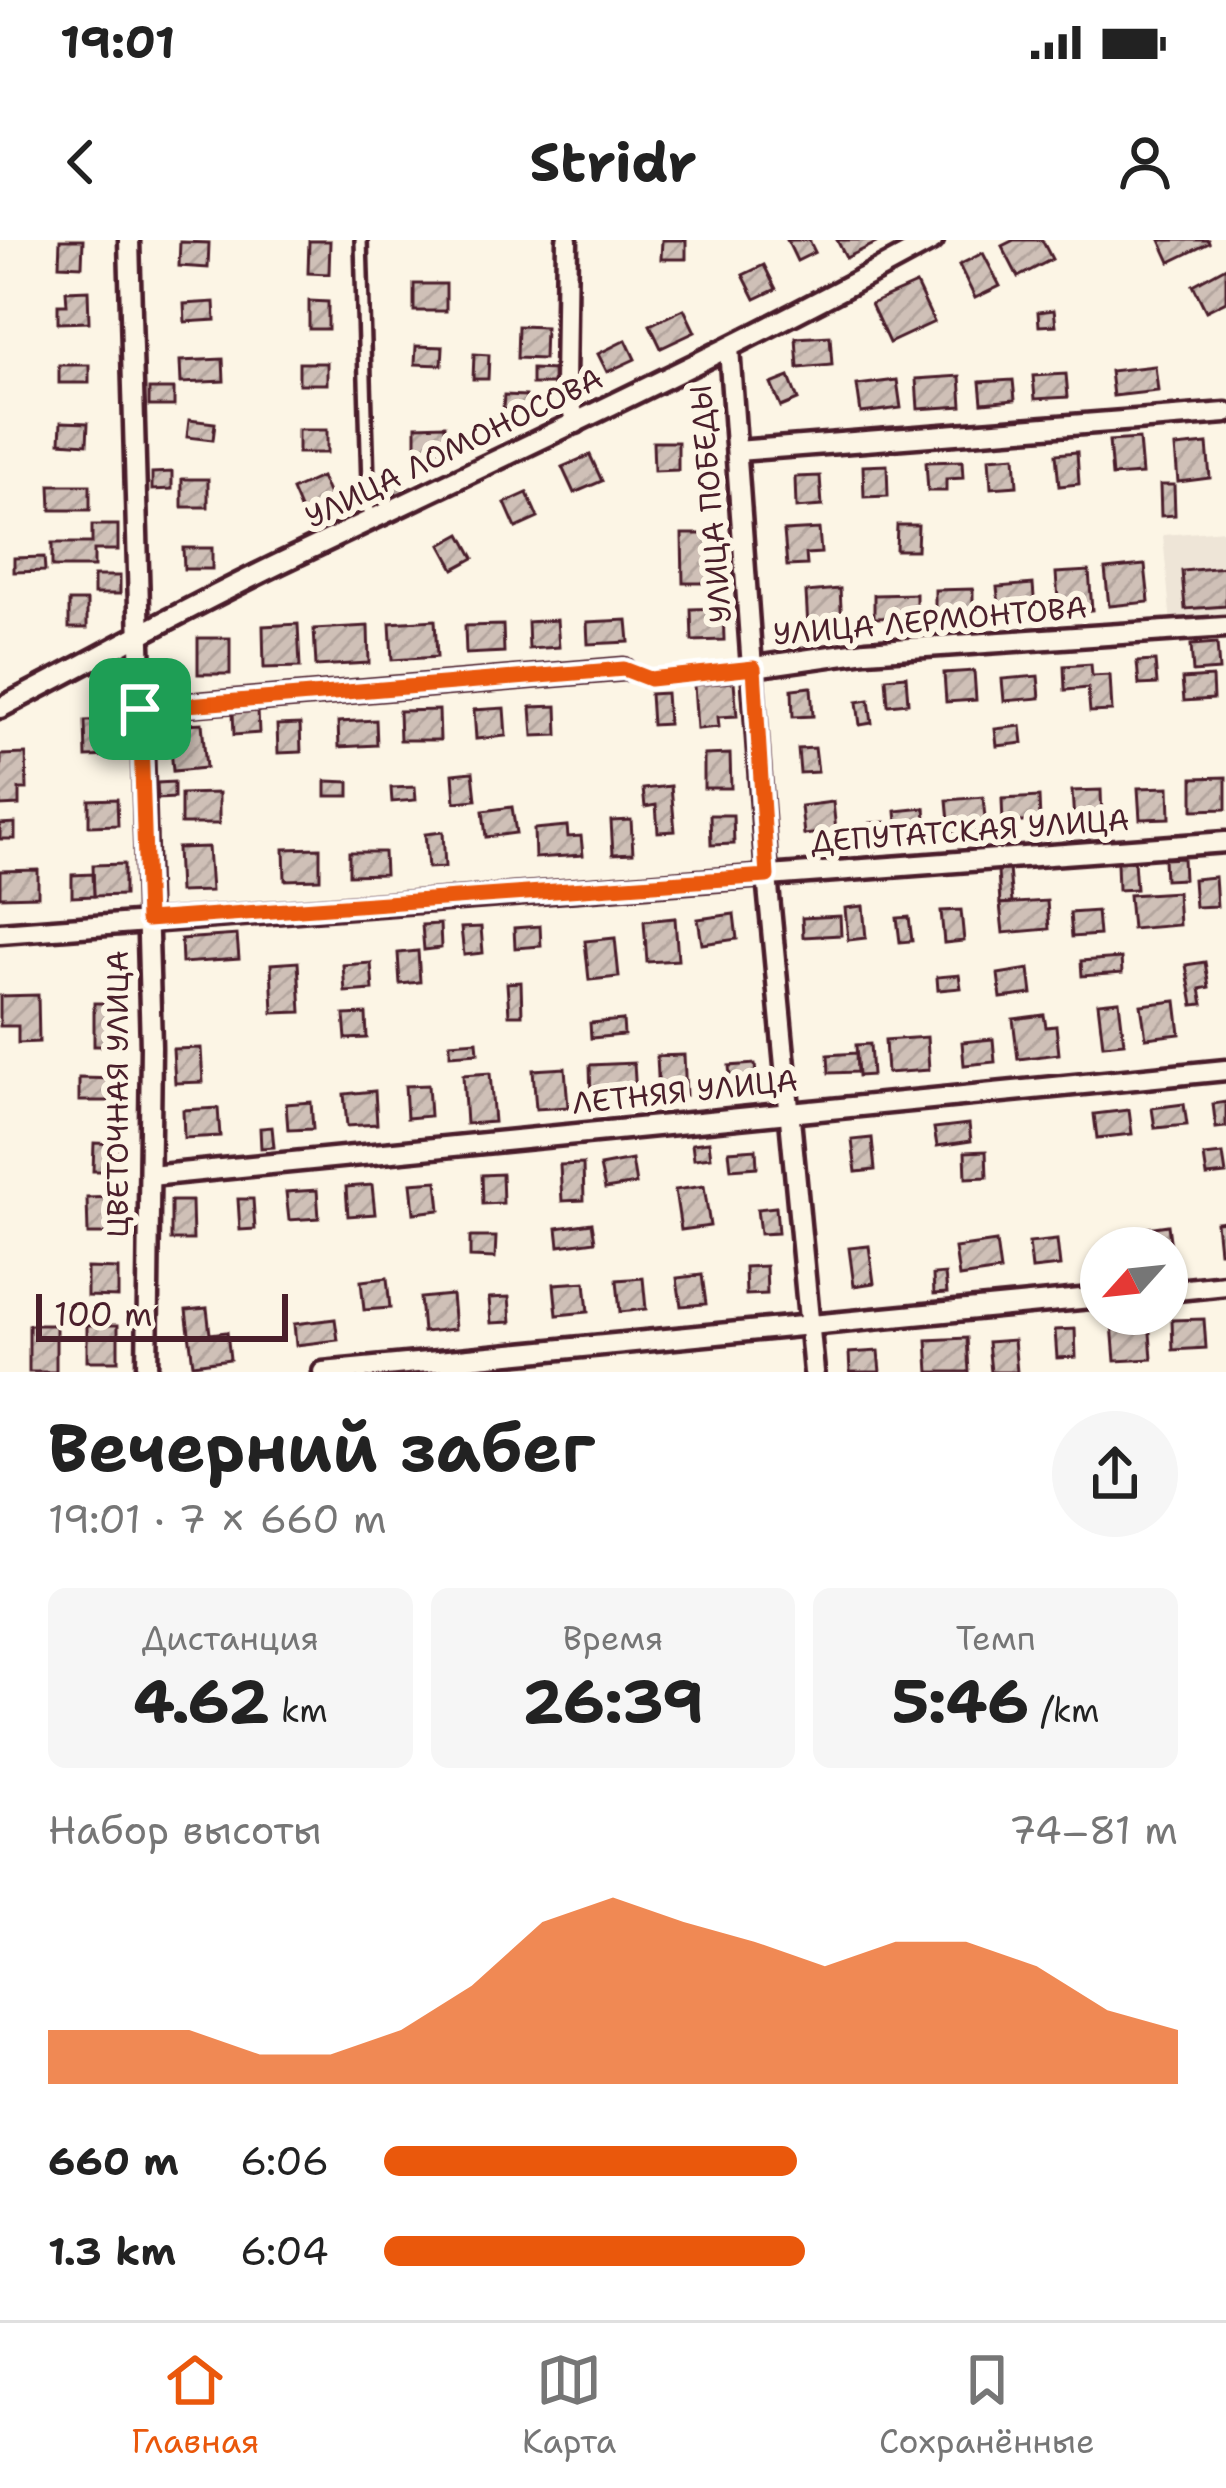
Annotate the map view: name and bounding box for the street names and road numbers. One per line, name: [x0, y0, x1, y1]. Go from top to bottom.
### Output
street label: УЛИЦА ЛОМОНОСОВА: [298, 358, 609, 538]
street label: УЛИЦА ПОБЕДЫ: [680, 383, 741, 625]
street label: УЛИЦА ЛЕРМОНТОВА: [771, 586, 1089, 655]
street label: ДЕПУТАТСКАЯ УЛИЦА: [809, 799, 1131, 862]
street label: ЦВЕТОЧНАЯ УЛИЦА: [97, 950, 138, 1238]
street label: ЛЕТНЯЯ УЛИЦА: [570, 1059, 800, 1124]

